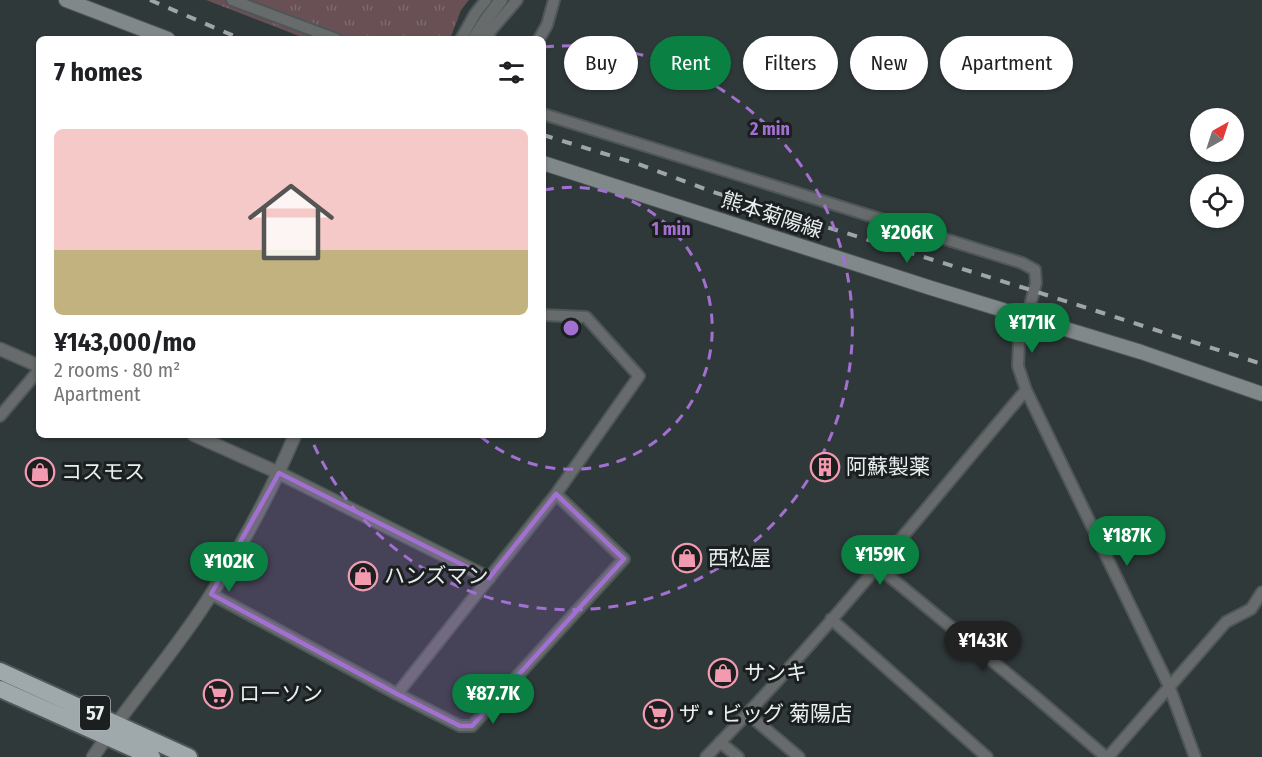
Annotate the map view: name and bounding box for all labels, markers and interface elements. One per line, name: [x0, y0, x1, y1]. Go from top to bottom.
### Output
chip: Buy: [564, 36, 638, 90]
chip: Rent: [650, 36, 731, 90]
chip: Filters: [743, 36, 838, 90]
chip: New: [850, 36, 928, 90]
chip: Apartment: [940, 36, 1073, 90]
icon: filters: [495, 56, 528, 89]
text: 7 homes: [54, 57, 142, 88]
north arrow: [1190, 108, 1244, 162]
map controls: [1190, 108, 1244, 228]
text: 2 min: [749, 118, 790, 140]
icon: home: [237, 168, 345, 276]
button: locate: [1190, 174, 1244, 228]
street label: 熊本菊陽線: [718, 186, 826, 244]
pin: ¥206K: [865, 213, 949, 264]
text: 1 min: [651, 218, 691, 240]
text: ¥206K: [881, 220, 933, 244]
pin: ¥171K: [990, 303, 1074, 354]
text: ¥171K: [1009, 310, 1055, 334]
centre of rings: [561, 318, 581, 338]
text: ¥143,000/mo: [54, 327, 196, 358]
text: 2 rooms · 80 m²: [54, 358, 180, 382]
text: Apartment: [54, 382, 141, 406]
building icon: 阿蘇製薬: [809, 451, 841, 483]
place label: 阿蘇製薬: [846, 454, 930, 480]
shop icon: コスモス: [24, 456, 56, 488]
place label: コスモス: [61, 459, 145, 485]
pin: ¥187K: [1085, 516, 1169, 567]
text: ¥187K: [1103, 523, 1151, 547]
pin: ¥159K: [838, 535, 922, 586]
pin: ¥102K: [187, 542, 271, 593]
shop icon: 西松屋: [671, 542, 703, 574]
text: ¥159K: [855, 542, 905, 566]
place label: 西松屋: [708, 545, 771, 571]
text: ¥102K: [204, 549, 254, 573]
shop icon: ハンズマン: [347, 560, 379, 592]
place label: ハンズマン: [384, 563, 489, 589]
pin: ¥143K: [941, 621, 1025, 672]
text: ¥143K: [958, 628, 1008, 652]
shop icon: サンキ: [707, 657, 739, 689]
place label: サンキ: [744, 660, 807, 686]
pin: ¥87.7K: [444, 674, 542, 725]
supermarket icon: ローソン: [202, 678, 234, 710]
place label: ローソン: [239, 681, 323, 707]
text: ¥87.7K: [466, 681, 520, 705]
road number: 57: [80, 696, 110, 730]
supermarket icon: ザ・ビッグ 菊陽店: [642, 698, 674, 730]
place label: ザ・ビッグ 菊陽店: [679, 701, 852, 727]

